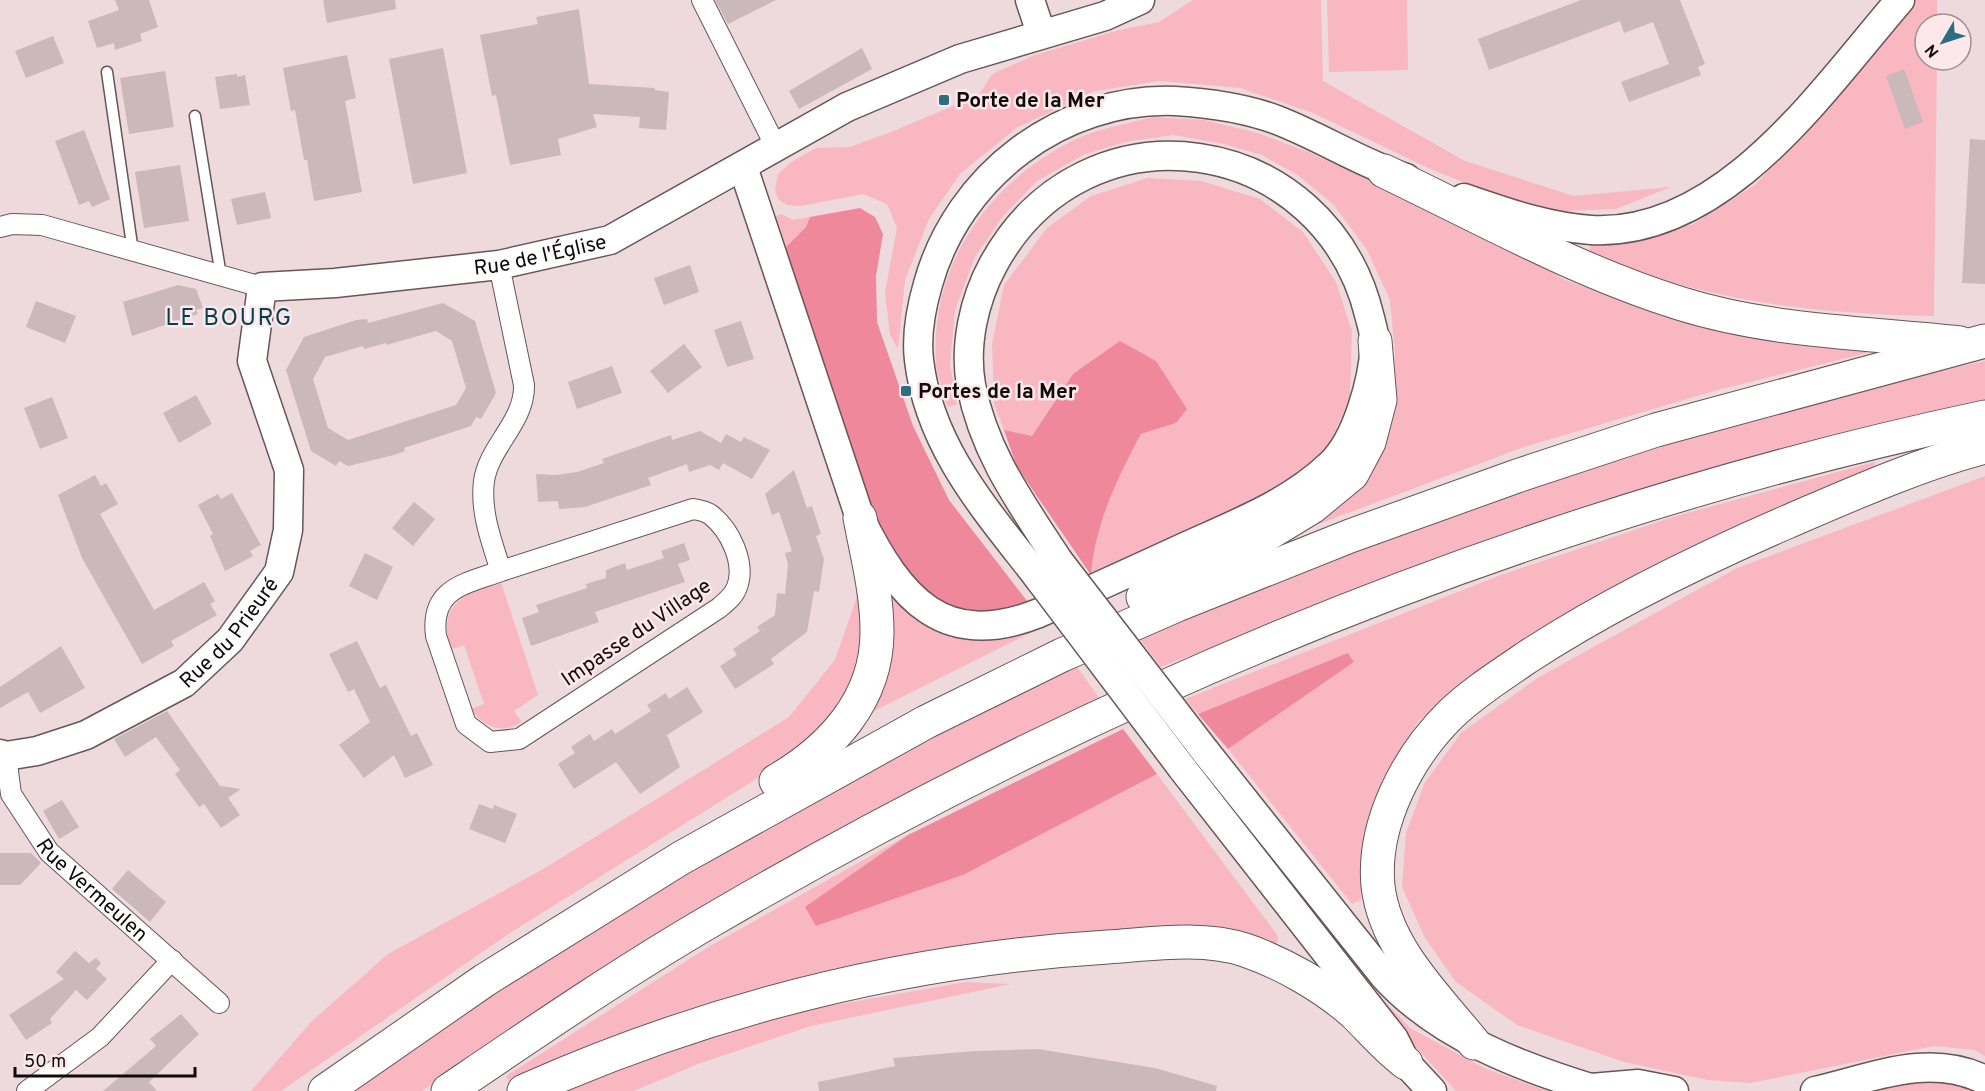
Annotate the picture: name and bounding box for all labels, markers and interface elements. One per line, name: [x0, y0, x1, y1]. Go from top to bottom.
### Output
north arrow: [1913, 12, 1973, 72]
text: N: [1922, 39, 1944, 61]
place label: Porte de la Mer: [956, 88, 1105, 115]
marker: Porte de la Mer: [937, 93, 951, 107]
street label: Rue de l'Église: [472, 229, 609, 283]
district label: LE BOURG: [165, 304, 293, 334]
place label: Portes de la Mer: [918, 379, 1077, 406]
marker: Portes de la Mer: [899, 384, 913, 398]
street label: Rue du Prieuré: [175, 573, 286, 695]
street label: Impasse du Village: [557, 573, 717, 693]
street label: Rue Vermeulen: [29, 834, 153, 949]
scale bar: [15, 1040, 195, 1078]
text: 50 m: [24, 1051, 66, 1074]

